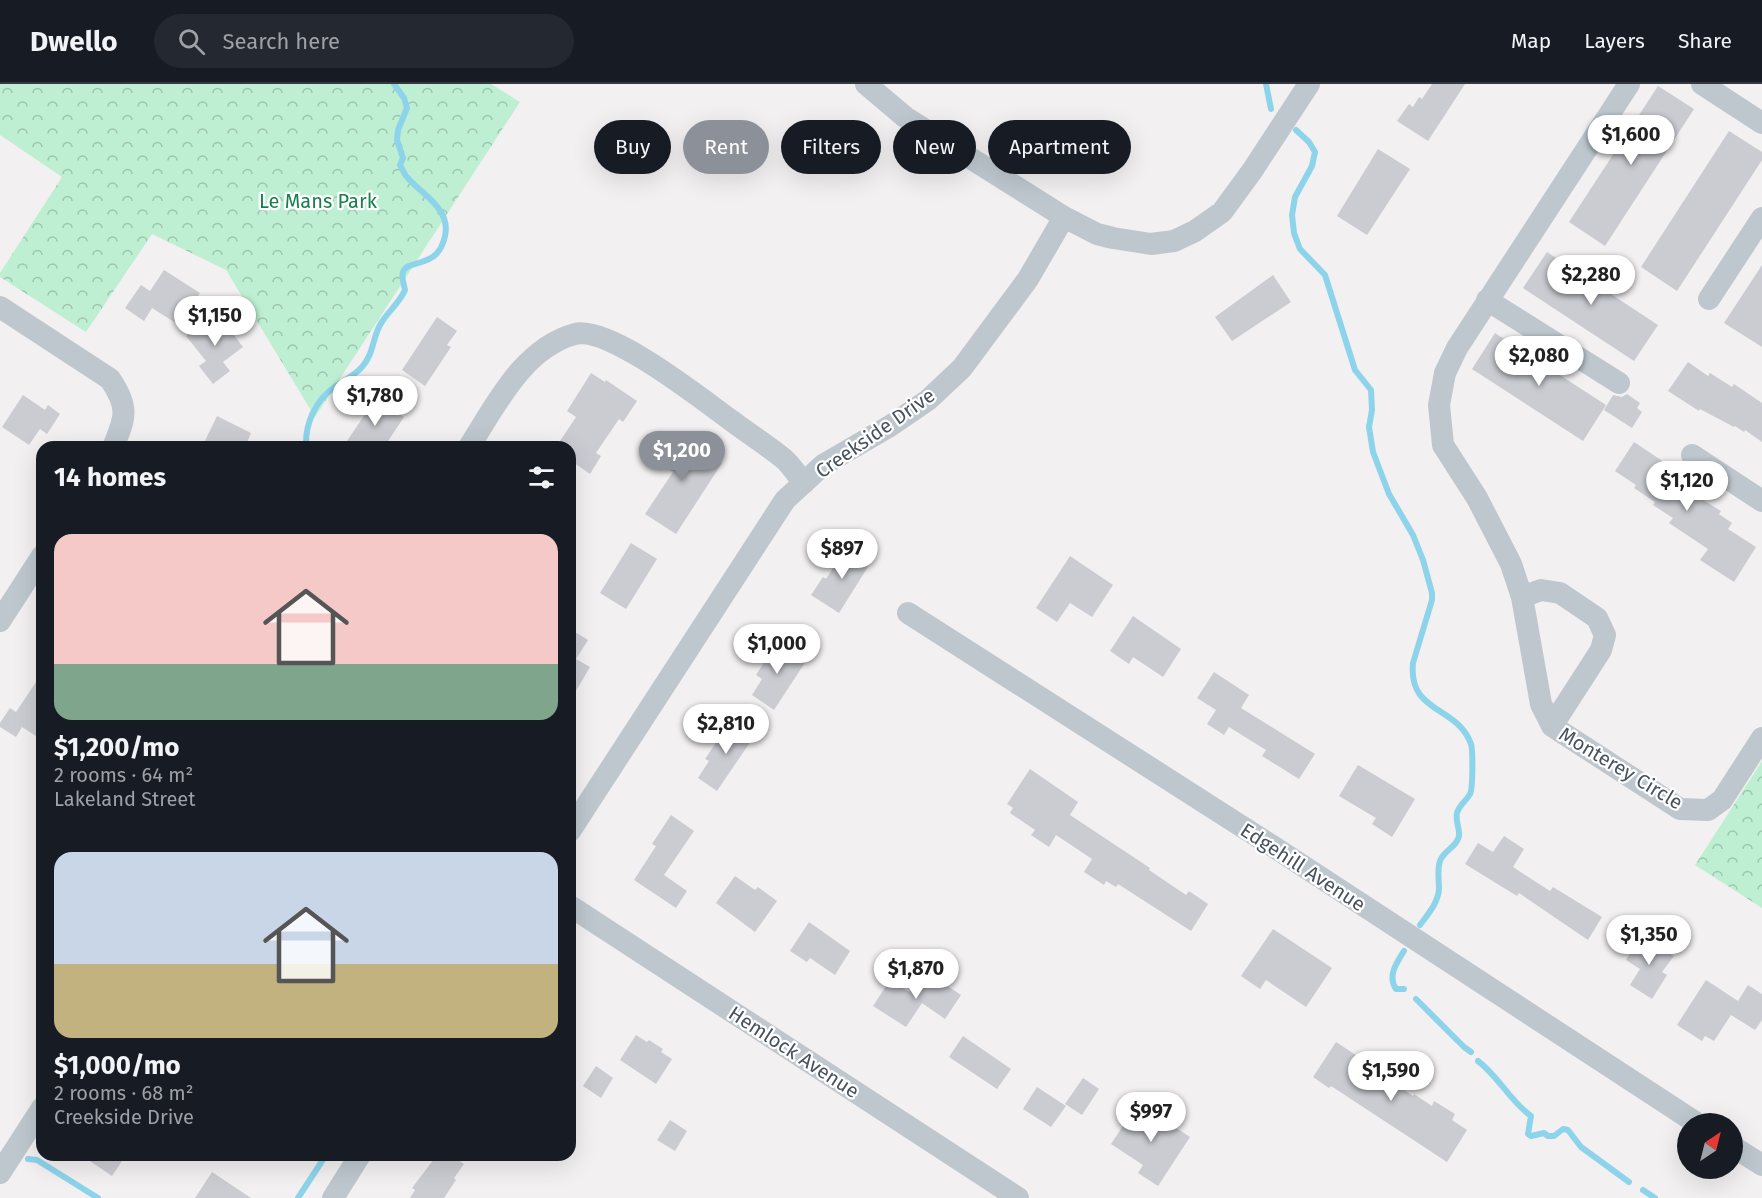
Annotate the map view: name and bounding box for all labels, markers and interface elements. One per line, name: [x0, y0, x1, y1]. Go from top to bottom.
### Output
search box: [154, 14, 574, 68]
text: Dwello: [30, 25, 118, 58]
icon: search: [175, 25, 208, 58]
text: Search here: [223, 28, 340, 55]
text: Map: [1511, 28, 1551, 54]
text: Layers: [1584, 28, 1645, 54]
text: Share: [1678, 28, 1732, 54]
pin: $1,600: [1582, 115, 1680, 166]
chip: Buy: [594, 120, 671, 174]
chip: Rent: [683, 120, 769, 174]
chip: Filters: [781, 120, 881, 174]
chip: New: [893, 120, 976, 174]
chip: Apartment: [988, 120, 1131, 174]
text: $1,600: [1602, 122, 1660, 146]
park label: Le Mans Park: [259, 189, 378, 213]
pin: $2,280: [1542, 255, 1640, 306]
text: $2,280: [1561, 262, 1621, 286]
pin: $1,150: [166, 296, 264, 347]
text: $1,150: [188, 303, 242, 327]
pin: $2,080: [1490, 336, 1588, 387]
text: $2,080: [1509, 343, 1569, 367]
pin: $1,780: [326, 376, 424, 427]
text: $1,780: [347, 383, 403, 407]
street label: Creekside Drive: [811, 383, 939, 483]
pin: $1,200: [633, 431, 731, 482]
text: $1,200: [653, 438, 711, 462]
icon: filters: [525, 461, 558, 494]
pin: $1,120: [1638, 461, 1736, 512]
text: 14 homes: [54, 462, 166, 493]
text: $1,120: [1660, 468, 1714, 492]
pin: $897: [806, 529, 878, 580]
text: $897: [821, 536, 863, 560]
icon: home: [252, 573, 360, 681]
pin: $1,000: [728, 624, 826, 675]
text: $1,000: [747, 631, 807, 655]
pin: $2,810: [677, 704, 775, 755]
text: $2,810: [697, 711, 755, 735]
street label: Monterey Circle: [1555, 722, 1687, 814]
text: $1,200/mo: [54, 732, 179, 763]
text: 2 rooms · 64 m²: [54, 763, 193, 787]
text: Lakeland Street: [54, 787, 195, 811]
street label: Edgehill Avenue: [1236, 818, 1370, 916]
icon: home: [252, 891, 360, 999]
pin: $1,350: [1600, 915, 1698, 966]
text: $1,350: [1620, 922, 1678, 946]
pin: $1,870: [867, 949, 965, 1000]
text: $1,870: [888, 956, 944, 980]
street label: Hemlock Avenue: [724, 1001, 864, 1103]
text: $1,000/mo: [54, 1050, 181, 1081]
pin: $1,590: [1342, 1051, 1440, 1102]
text: $1,590: [1362, 1058, 1420, 1082]
text: 2 rooms · 68 m²: [54, 1081, 194, 1105]
pin: $997: [1115, 1092, 1187, 1143]
text: $997: [1130, 1099, 1172, 1123]
text: Creekside Drive: [54, 1105, 194, 1129]
north arrow: [1677, 1113, 1743, 1179]
map controls: [1677, 1113, 1743, 1179]

